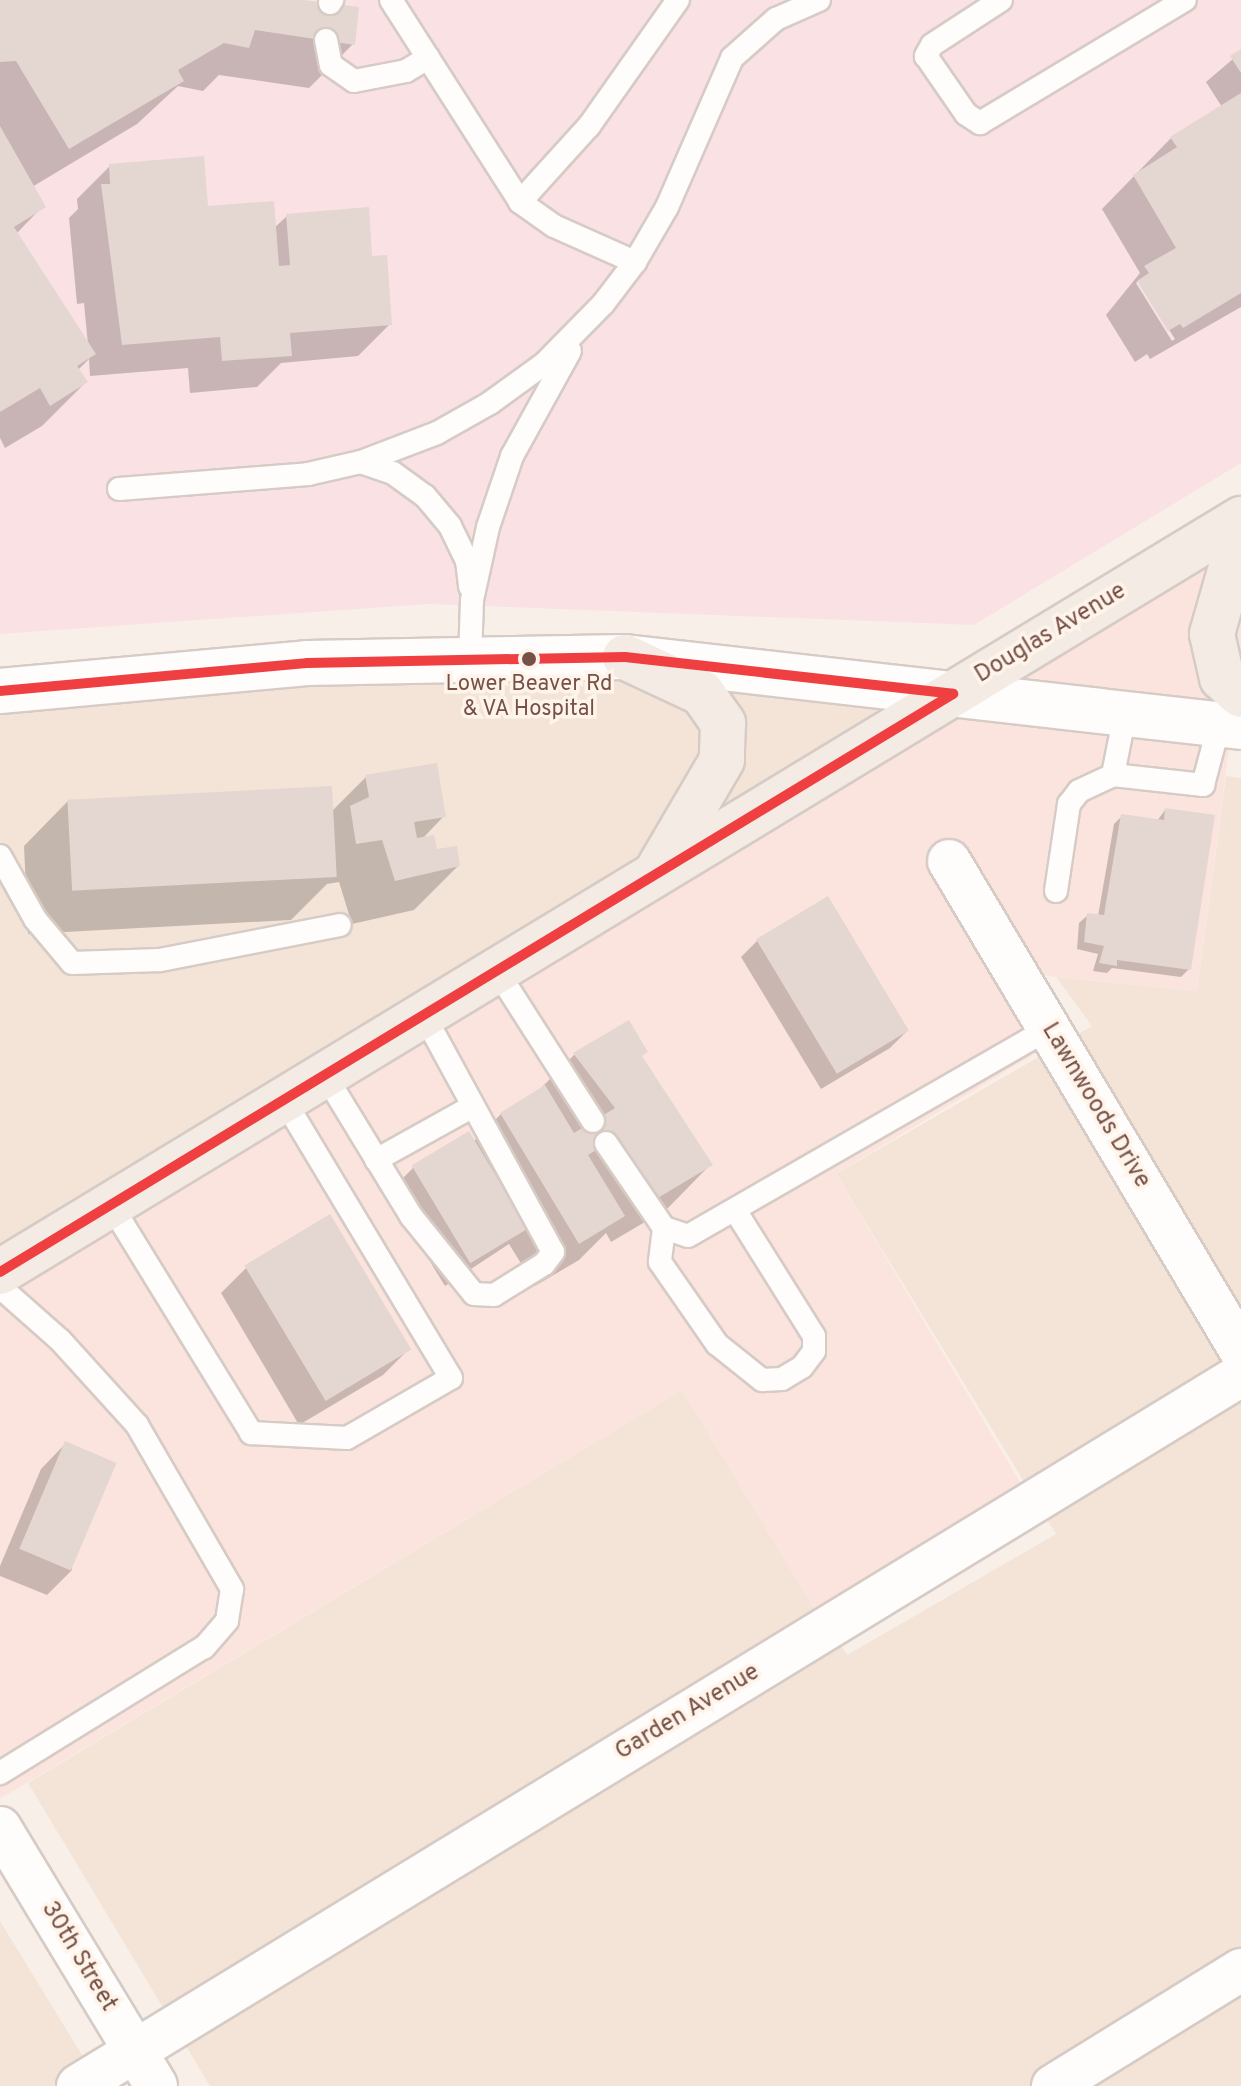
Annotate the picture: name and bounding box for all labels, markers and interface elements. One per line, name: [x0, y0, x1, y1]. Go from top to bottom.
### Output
street label: Douglas Avenue: [970, 577, 1132, 691]
marker: Lower Beaver Rd & VA Hospital: [521, 651, 537, 667]
place label: Lower Beaver Rd & VA Hospital: [446, 671, 612, 722]
street label: Lawnwoods Drive: [1034, 1018, 1156, 1194]
street label: Garden Avenue: [610, 1658, 766, 1768]
street label: 30th Street: [34, 1897, 122, 2017]

